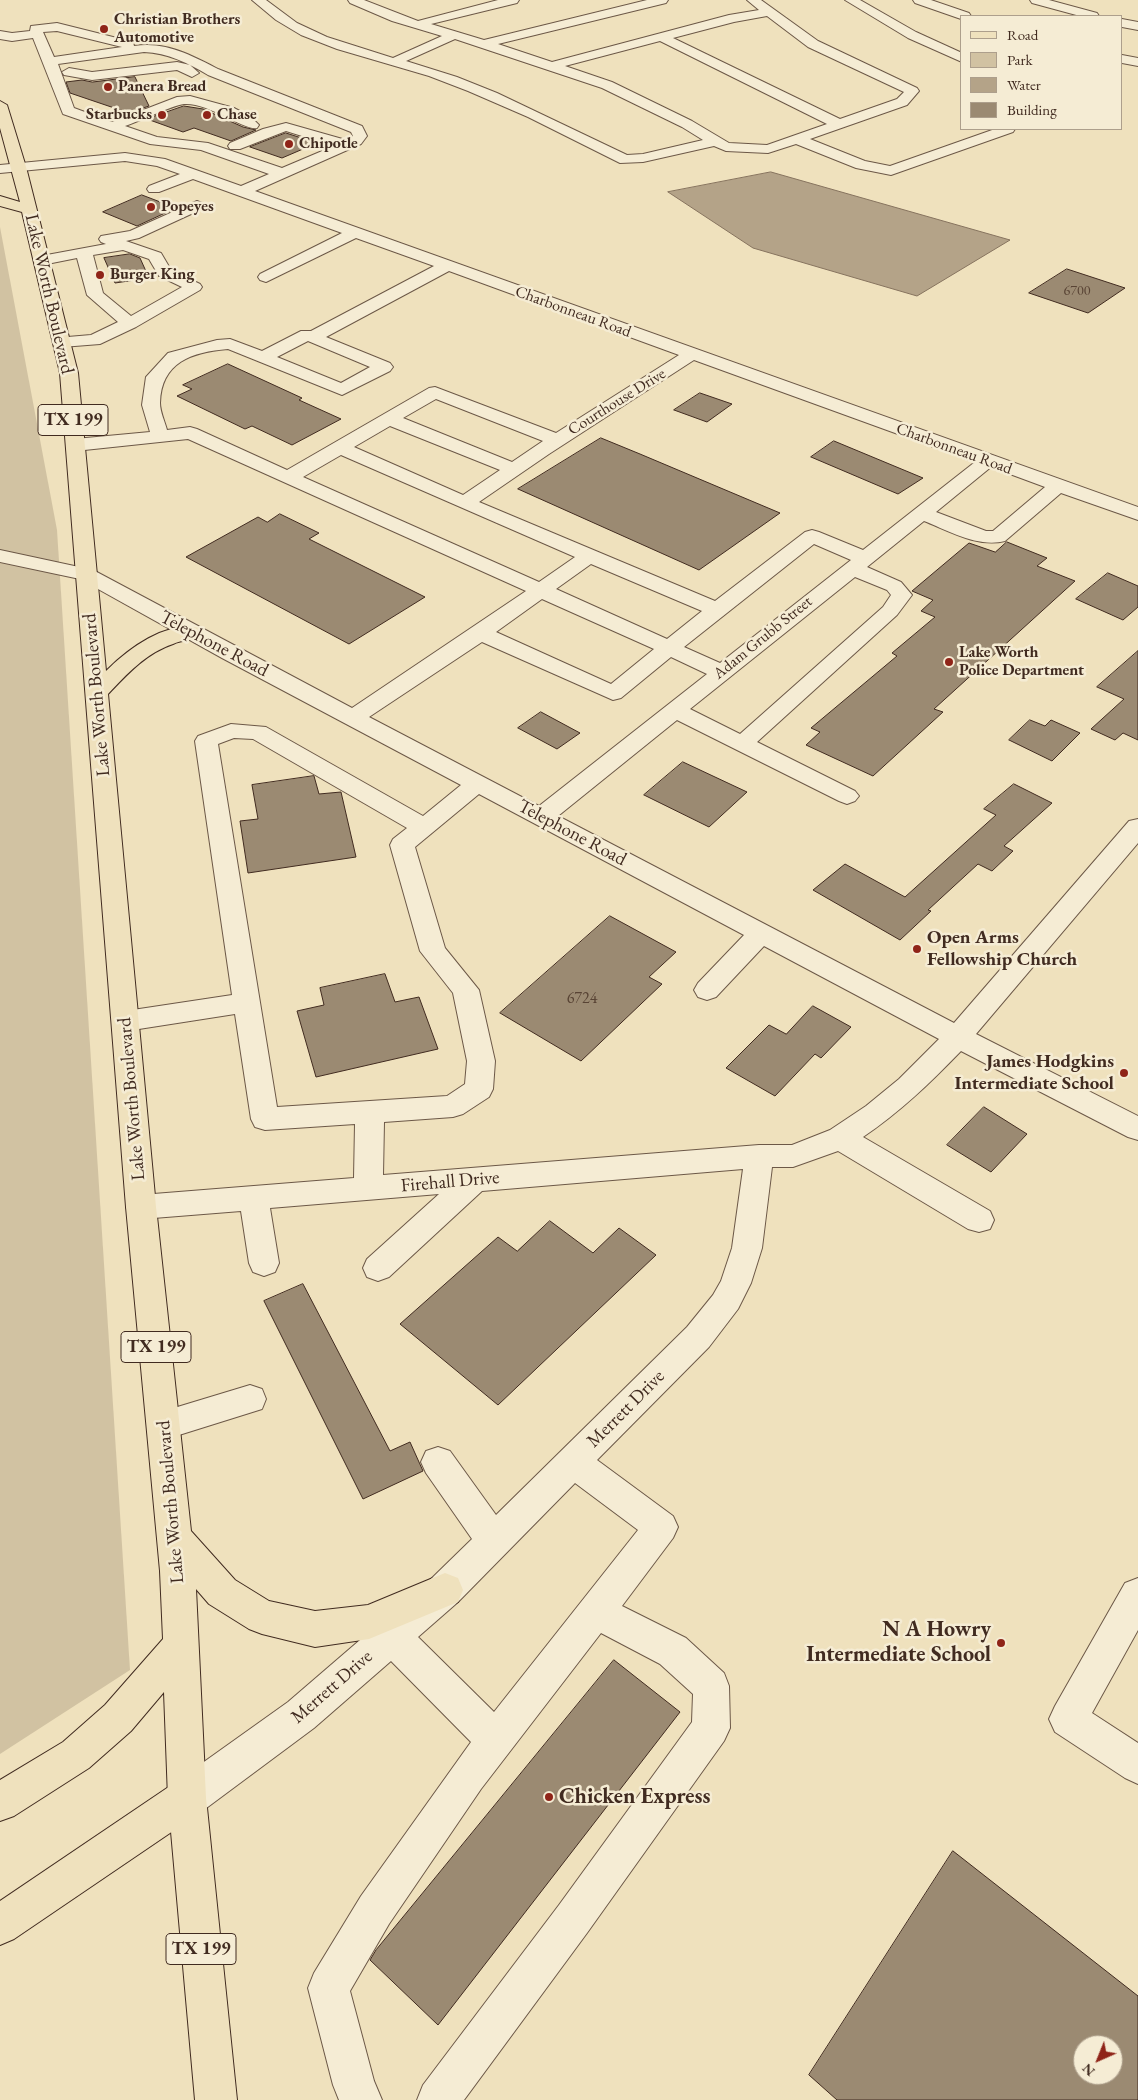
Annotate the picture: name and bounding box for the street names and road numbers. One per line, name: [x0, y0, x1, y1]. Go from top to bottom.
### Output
street label: Lake Worth Boulevard: [19, 212, 79, 376]
street label: Charbonneau Road: [512, 282, 634, 342]
street label: Courthouse Drive: [565, 364, 669, 440]
road number: TX 199: [38, 404, 108, 436]
street label: Charbonneau Road: [893, 419, 1015, 479]
street label: Adam Grubb Street: [710, 592, 816, 684]
street label: Telephone Road: [156, 606, 272, 682]
street label: Lake Worth Boulevard: [79, 612, 115, 778]
street label: Telephone Road: [514, 795, 630, 871]
street label: Lake Worth Boulevard: [114, 1016, 150, 1182]
street label: Firehall Drive: [400, 1166, 500, 1198]
road number: TX 199: [121, 1331, 191, 1362]
street label: Merrett Drive: [582, 1365, 670, 1453]
street label: Lake Worth Boulevard: [153, 1419, 189, 1585]
street label: Merrett Drive: [287, 1645, 377, 1729]
road number: TX 199: [166, 1934, 236, 1965]

